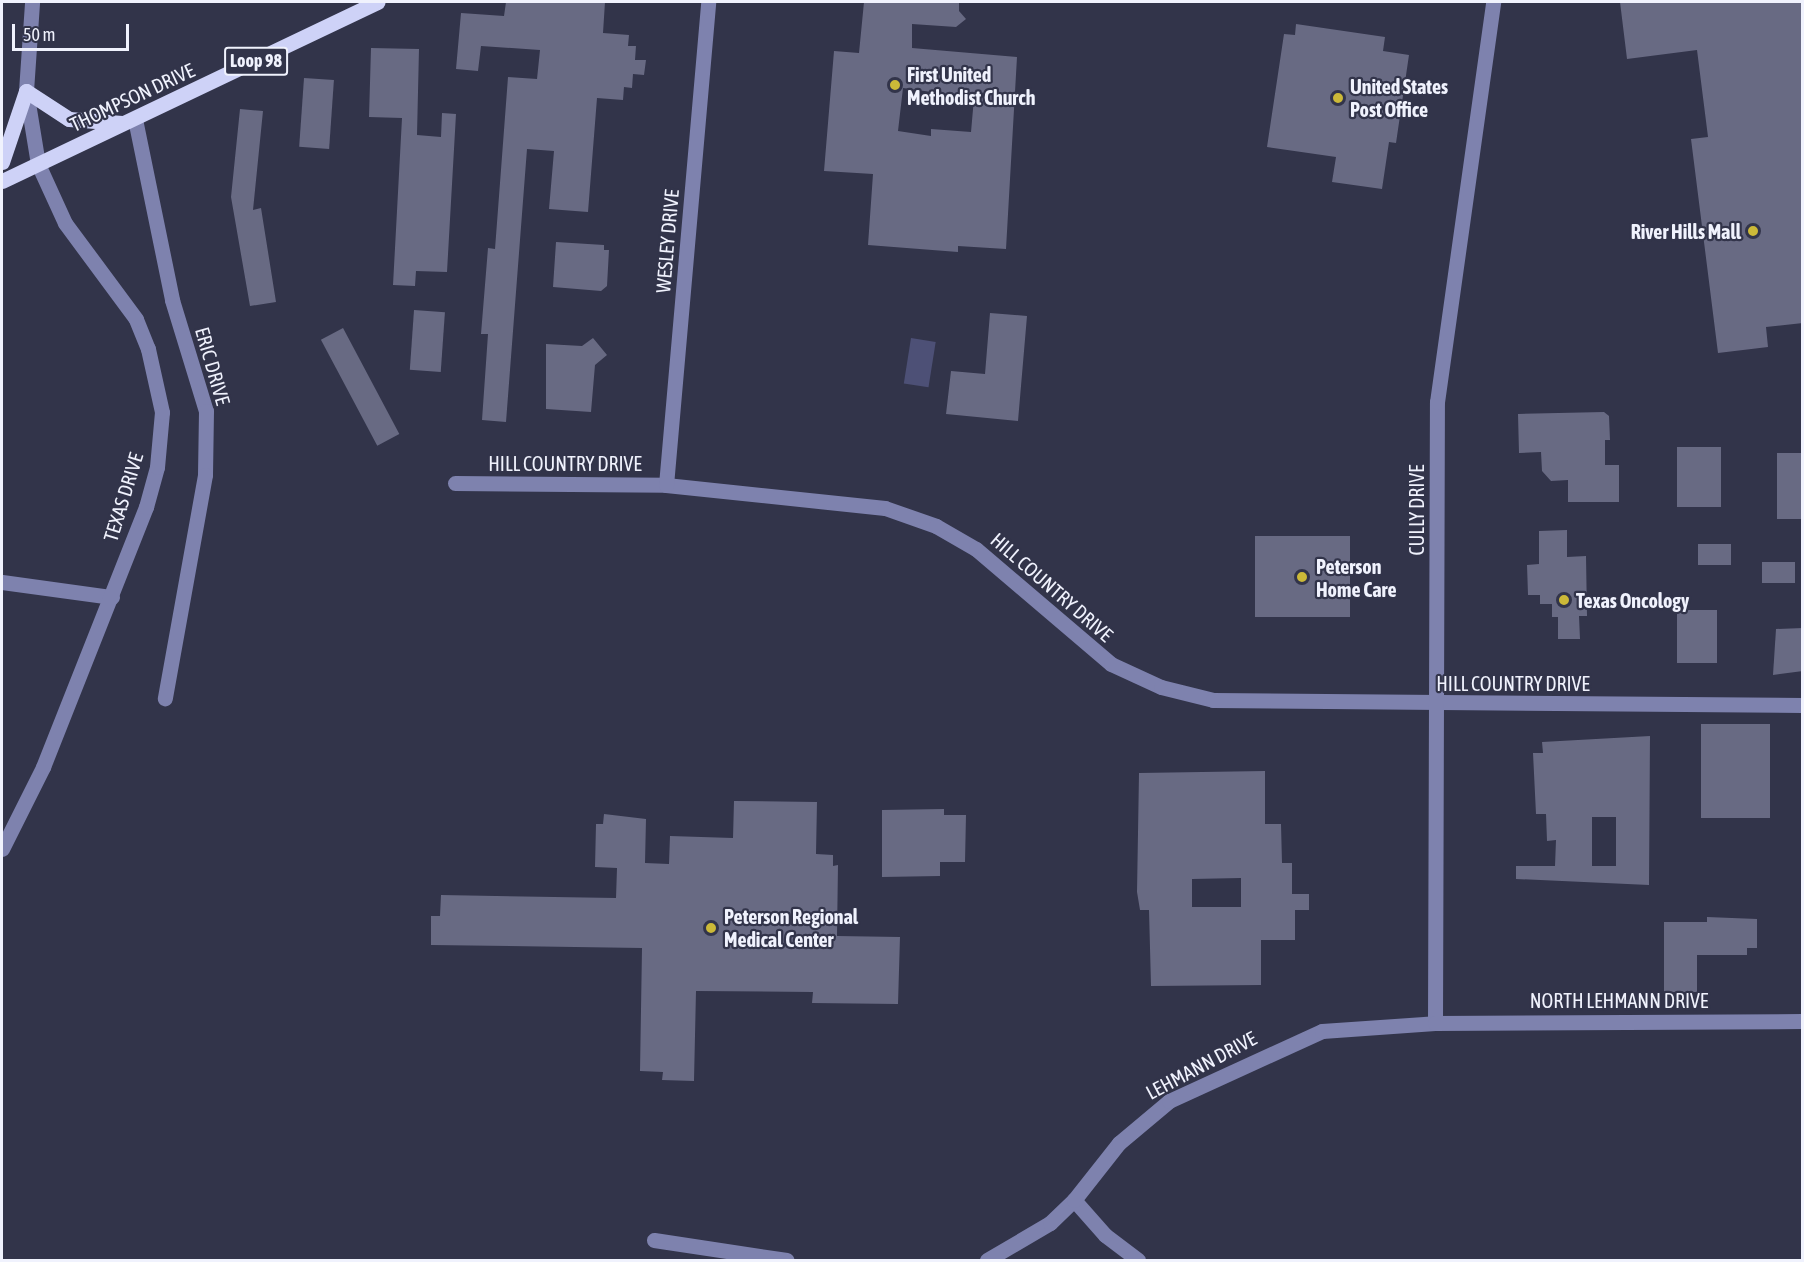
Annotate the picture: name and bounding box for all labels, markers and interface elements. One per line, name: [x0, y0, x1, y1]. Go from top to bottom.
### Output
scale bar: [15, 12, 132, 50]
text: 50 m: [23, 24, 55, 45]
road number: Loop 98: [223, 46, 289, 76]
street label: THOMPSON DRIVE: [66, 58, 198, 136]
place label: First United Methodist Church: [907, 62, 1035, 109]
place label: United States Post Office: [1350, 74, 1448, 121]
marker: First United Methodist Church: [888, 78, 902, 92]
marker: United States Post Office: [1331, 91, 1345, 105]
street label: WESLEY DRIVE: [651, 188, 683, 294]
place label: River Hills Mall: [1631, 219, 1741, 243]
marker: River Hills Mall: [1746, 224, 1760, 238]
street label: ERIC DRIVE: [190, 324, 236, 408]
street label: TEXAS DRIVE: [98, 450, 148, 544]
street label: HILL COUNTRY DRIVE: [488, 451, 642, 475]
street label: CULLY DRIVE: [1404, 464, 1428, 556]
street label: HILL COUNTRY DRIVE: [986, 528, 1118, 646]
place label: Peterson Home Care: [1316, 554, 1397, 601]
marker: Peterson Home Care: [1293, 568, 1311, 586]
place label: Texas Oncology: [1576, 588, 1689, 612]
marker: Texas Oncology: [1557, 593, 1571, 607]
street label: HILL COUNTRY DRIVE: [1436, 671, 1590, 695]
place label: Peterson Regional Medical Center: [724, 904, 858, 951]
marker: Peterson Regional Medical Center: [702, 919, 720, 937]
street label: NORTH LEHMANN DRIVE: [1530, 988, 1708, 1012]
street label: LEHMANN DRIVE: [1141, 1026, 1261, 1104]

